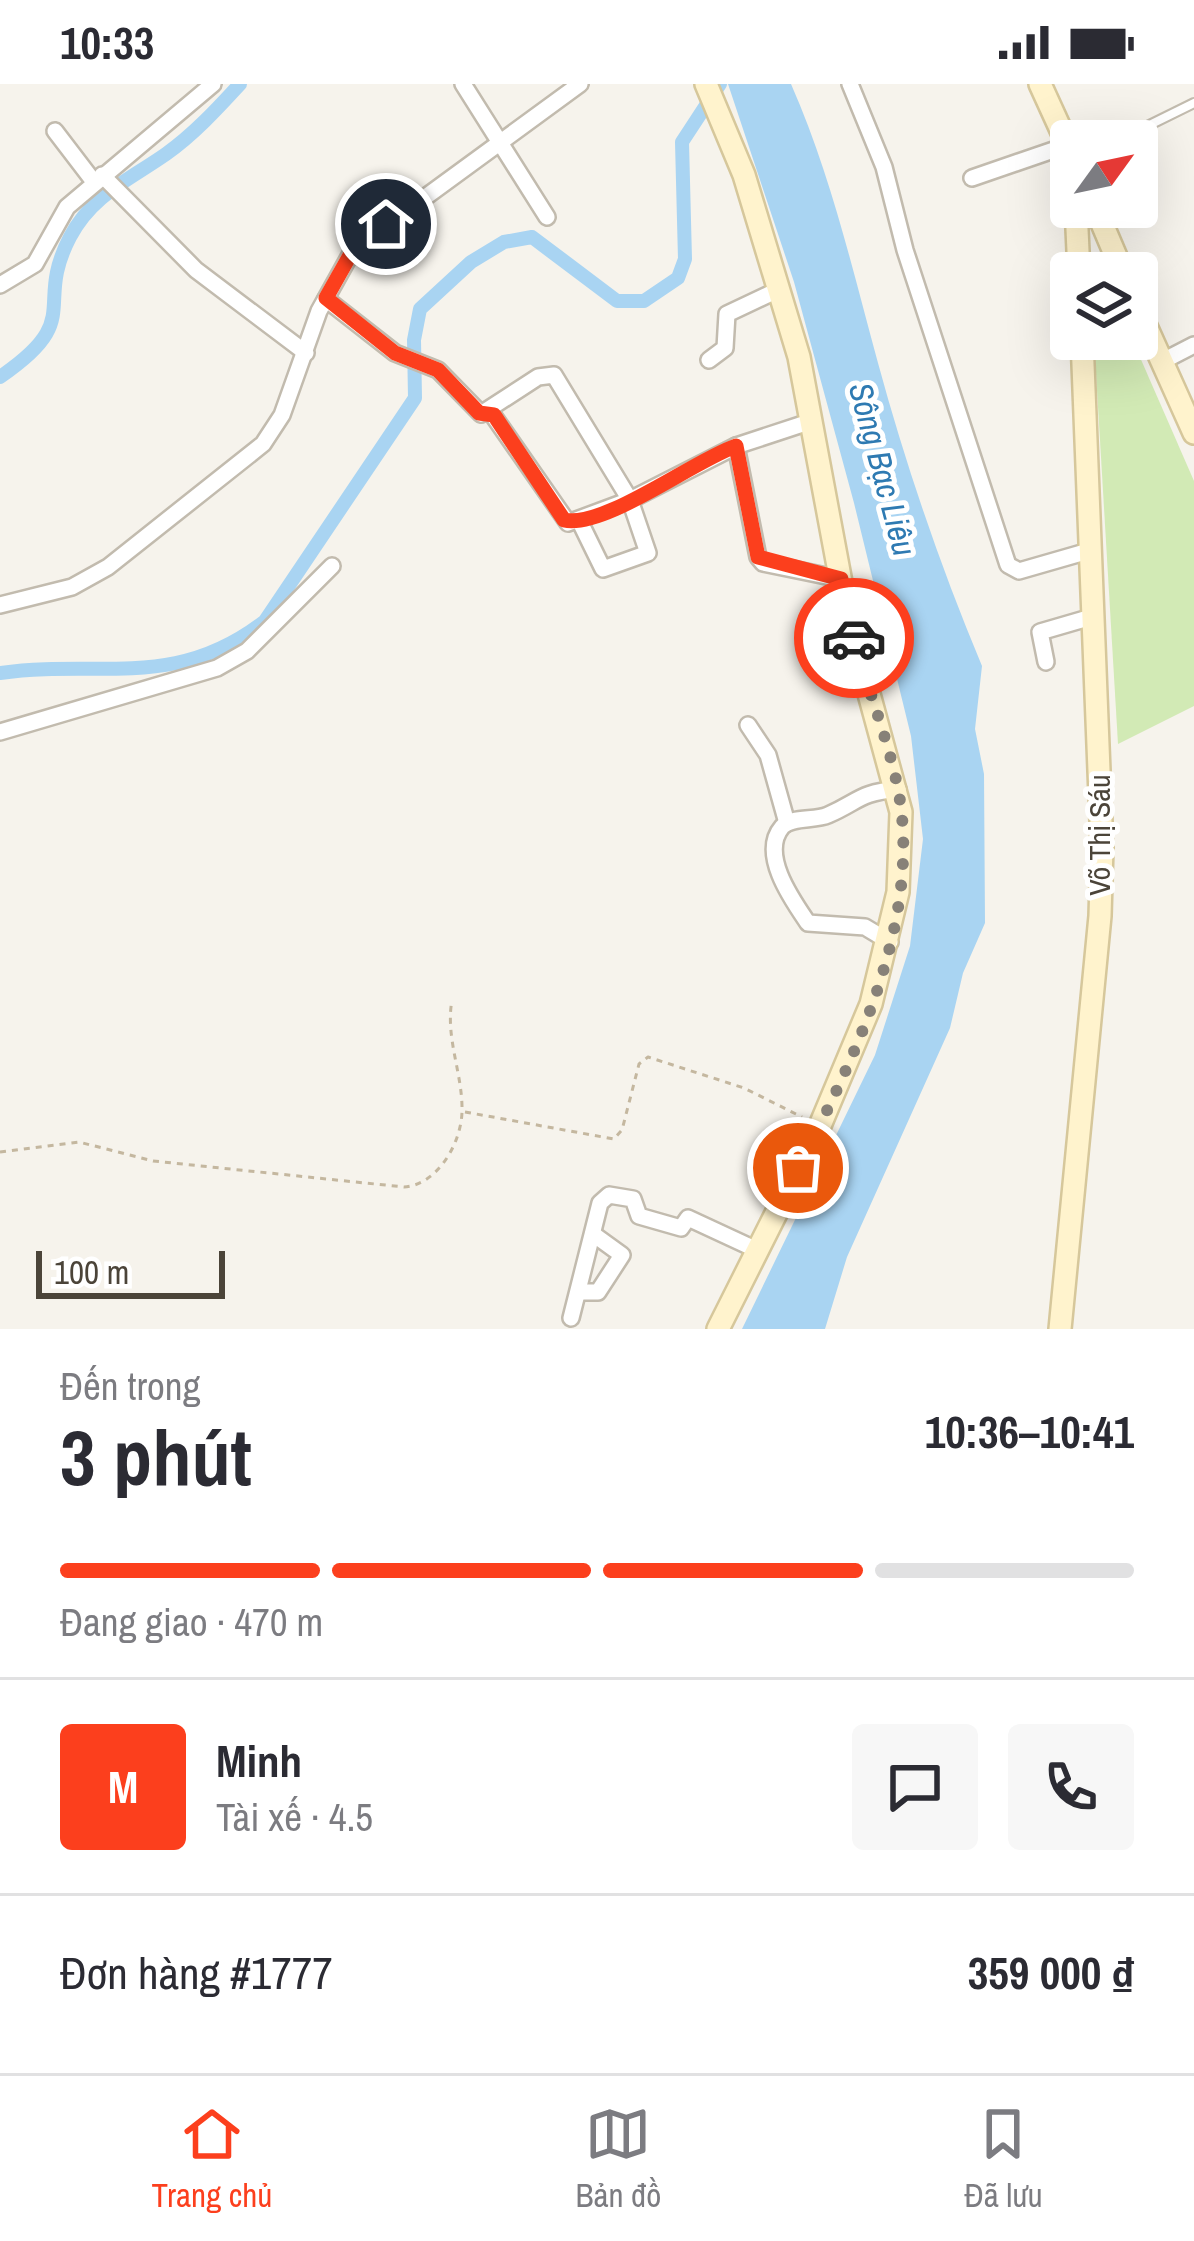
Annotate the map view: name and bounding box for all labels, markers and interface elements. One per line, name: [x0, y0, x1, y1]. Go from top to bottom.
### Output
text: 10:33: [60, 12, 154, 73]
north arrow: [1050, 120, 1158, 228]
map controls: [1050, 120, 1158, 360]
pin: [335, 173, 437, 275]
icon: home: [353, 191, 419, 257]
button: layers: [1050, 252, 1158, 360]
water label: Sông Bạc Liêu: [839, 378, 927, 560]
courier: [794, 578, 914, 698]
icon: car: [821, 605, 887, 671]
street label: Võ Thị Sáu: [1079, 774, 1119, 896]
pin: [747, 1117, 849, 1219]
icon: bag: [765, 1135, 831, 1201]
scale bar: [36, 1245, 225, 1298]
text: 100 m: [54, 1250, 129, 1294]
text: Đến trong: [60, 1360, 200, 1412]
text: 10:36–10:41: [925, 1401, 1134, 1462]
text: 3 phút: [60, 1404, 252, 1509]
text: Đang giao · 470 m: [60, 1596, 323, 1648]
button: chat: [852, 1724, 978, 1850]
button: phone: [1008, 1724, 1134, 1850]
text: Minh: [216, 1730, 302, 1791]
text: M: [108, 1756, 138, 1817]
text: Tài xế · 4.5: [216, 1791, 373, 1843]
text: Đơn hàng #1777: [60, 1942, 333, 2003]
text: 359 000 ₫: [968, 1942, 1134, 2003]
tab: Trang chủ: [152, 2101, 272, 2217]
tab: Bản đồ: [575, 2101, 661, 2217]
tab: Đã lưu: [964, 2101, 1042, 2217]

